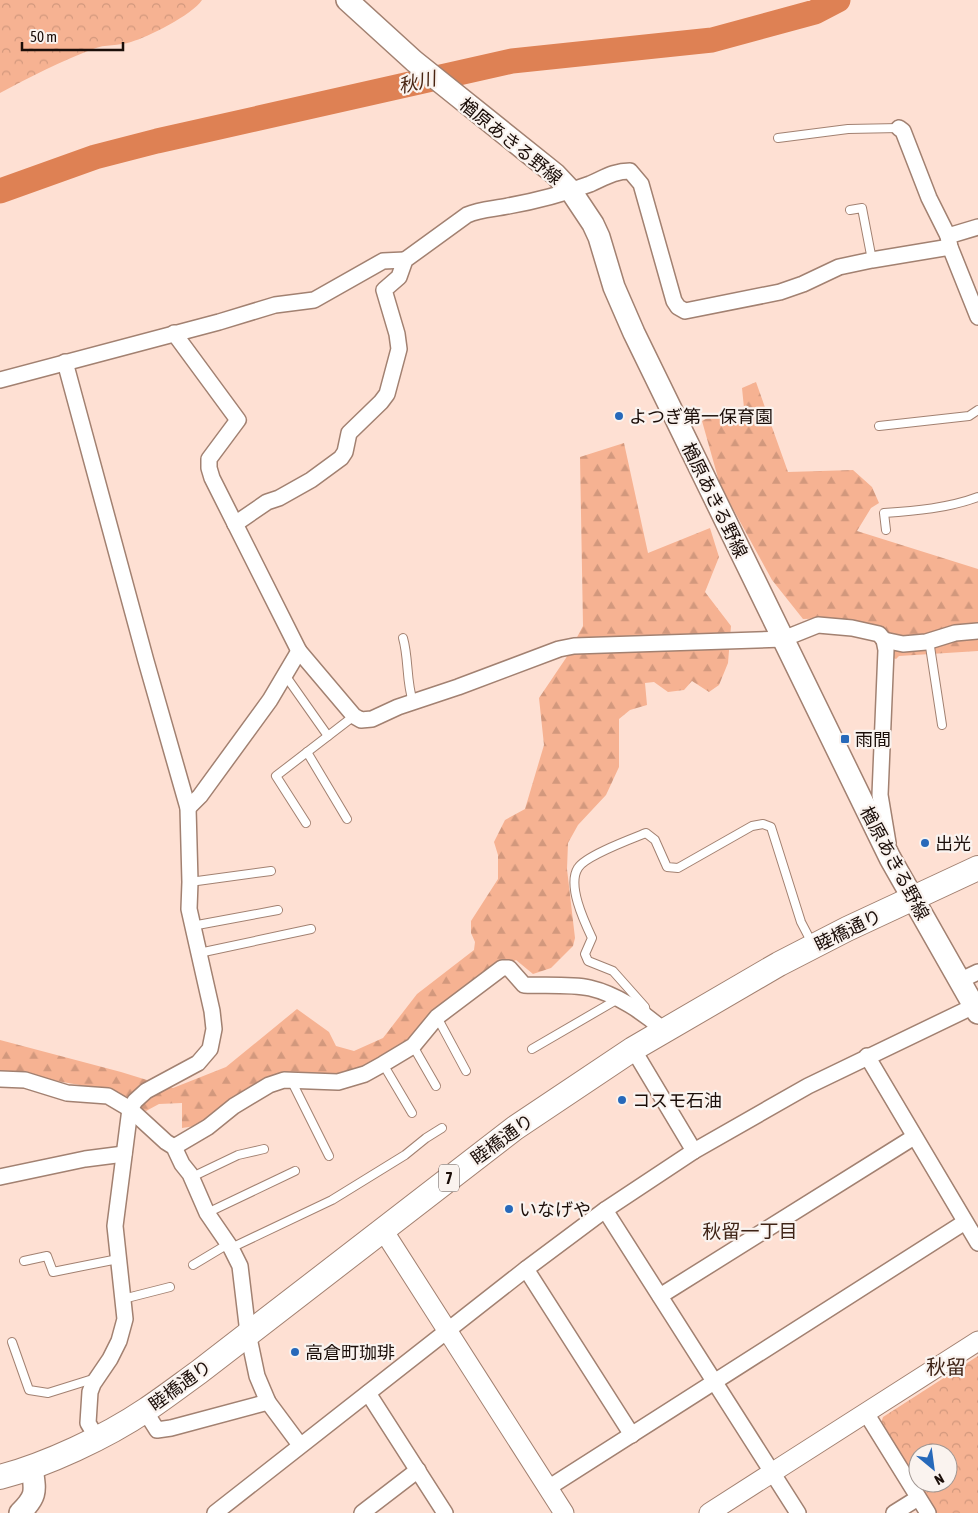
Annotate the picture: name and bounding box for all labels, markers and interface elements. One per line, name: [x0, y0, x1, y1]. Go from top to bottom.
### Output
scale bar: [22, 20, 124, 52]
text: 50 m: [30, 28, 57, 45]
water label: 秋川: [396, 67, 440, 97]
street label: 楢原あきる野線: [456, 93, 566, 189]
place label: よつぎ第一保育園: [629, 406, 773, 427]
marker: よつぎ第一保育園: [613, 410, 625, 422]
street label: 楢原あきる野線: [678, 439, 752, 561]
place label: 雨間: [855, 729, 891, 750]
marker: 雨間: [839, 733, 851, 745]
street label: 楢原あきる野線: [856, 803, 934, 923]
place label: 出光: [935, 833, 971, 854]
marker: 出光: [919, 837, 931, 849]
street label: 睦橋通り: [811, 905, 885, 955]
place label: コスモ石油: [632, 1090, 722, 1111]
marker: コスモ石油: [616, 1094, 628, 1106]
street label: 睦橋通り: [467, 1109, 537, 1169]
road number: 7: [439, 1164, 459, 1192]
place label: いなげや: [519, 1199, 591, 1220]
marker: いなげや: [503, 1203, 515, 1215]
district label: 秋留一丁目: [702, 1220, 798, 1242]
place label: 高倉町珈琲: [305, 1342, 395, 1363]
marker: 高倉町珈琲: [289, 1346, 301, 1358]
street label: 睦橋通り: [145, 1355, 215, 1415]
district label: 秋留: [926, 1355, 966, 1378]
north arrow: [908, 1443, 958, 1493]
text: N: [932, 1470, 947, 1488]

